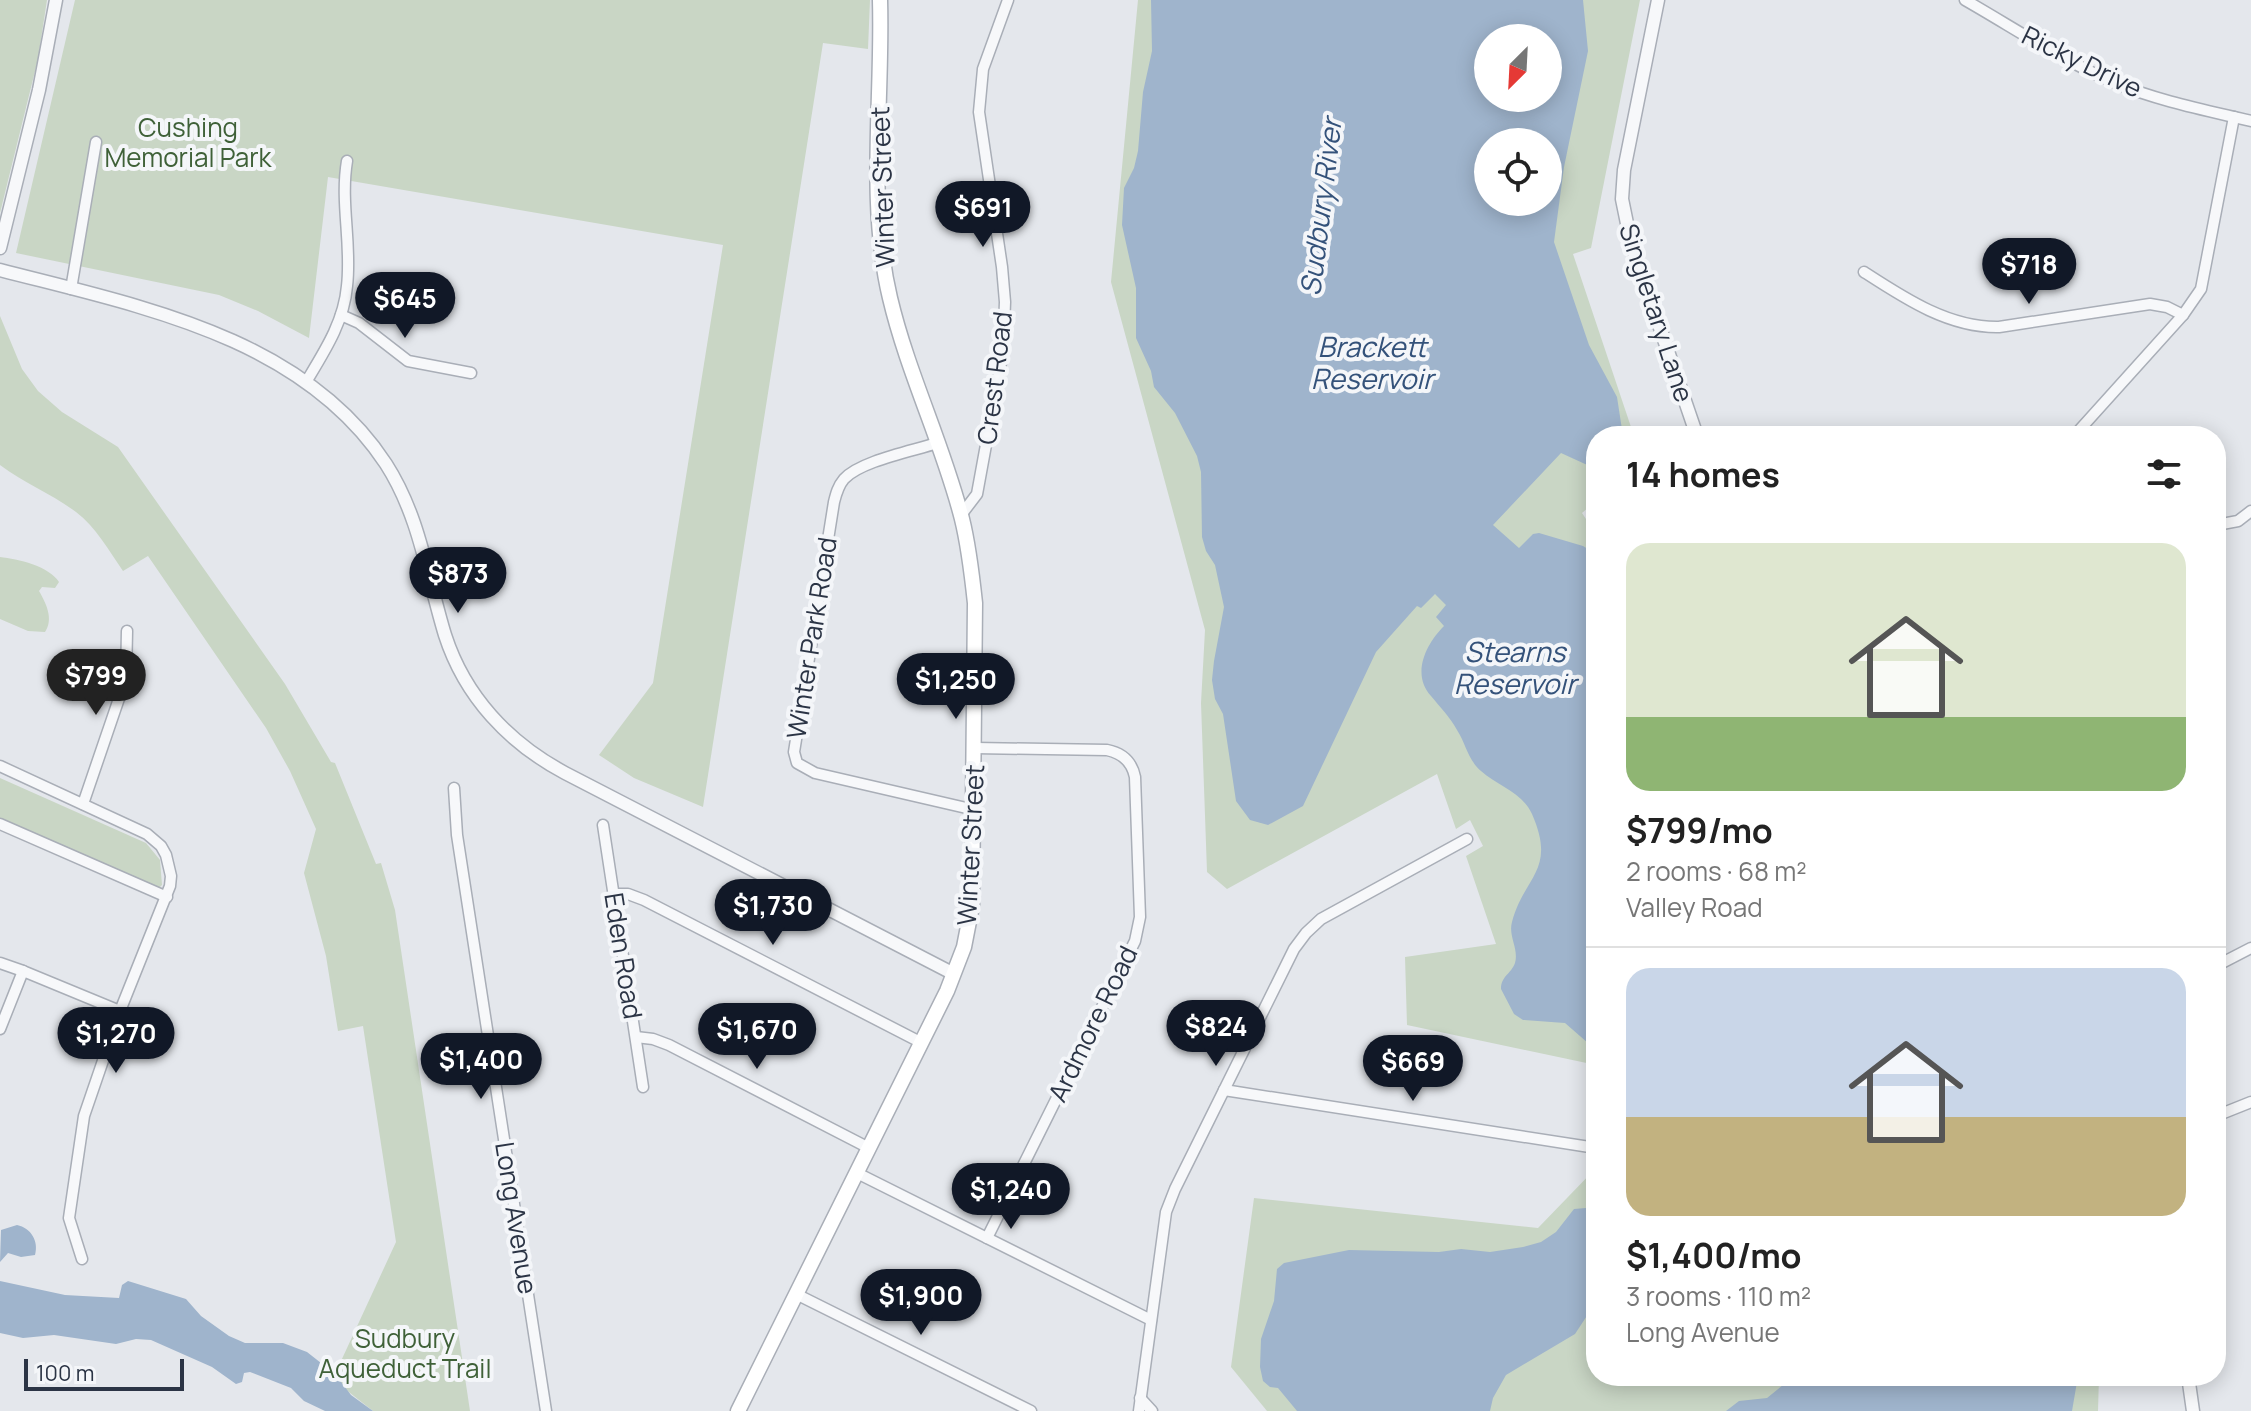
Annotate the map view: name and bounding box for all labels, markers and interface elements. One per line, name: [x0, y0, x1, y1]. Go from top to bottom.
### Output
street label: Ricky Drive: [2016, 17, 2149, 106]
north arrow: [1474, 24, 1562, 112]
map controls: [1474, 24, 1562, 216]
street label: Winter Street: [861, 106, 903, 268]
park label: Cushing Memorial Park: [105, 109, 273, 175]
water label: Sudbury River: [1290, 112, 1350, 298]
button: locate: [1474, 128, 1562, 216]
pin: $691: [936, 181, 1030, 249]
text: $691: [953, 189, 1013, 225]
street label: Singletary Lane: [1611, 219, 1703, 406]
pin: $718: [1982, 238, 2076, 306]
text: $718: [2000, 246, 2058, 282]
pin: $645: [358, 272, 452, 340]
text: $645: [373, 280, 437, 316]
street label: Crest Road: [968, 309, 1020, 446]
water label: Brackett Reservoir: [1311, 327, 1437, 397]
text: 14 homes: [1626, 451, 1780, 497]
icon: filters: [2142, 452, 2186, 496]
street label: Winter Park Road: [777, 534, 845, 741]
pin: $873: [411, 547, 505, 615]
text: $873: [427, 555, 489, 591]
icon: home: [1834, 595, 1978, 739]
water label: Stearns Reservoir: [1454, 632, 1580, 702]
pin: $799: [49, 649, 143, 717]
pin: $1,250: [891, 653, 1021, 721]
text: $799: [65, 657, 127, 693]
text: $1,250: [915, 661, 997, 697]
street label: Winter Street: [948, 763, 992, 926]
text: $799/mo: [1626, 807, 1773, 853]
text: 2 rooms · 68 m²: [1626, 853, 1807, 889]
pin: $1,730: [708, 879, 838, 947]
text: $1,730: [733, 887, 813, 923]
text: Valley Road: [1626, 889, 1763, 925]
street label: Eden Road: [596, 890, 652, 1022]
street label: Ardmore Road: [1039, 940, 1145, 1108]
pin: $824: [1169, 1000, 1263, 1068]
pin: $1,670: [692, 1003, 822, 1071]
pin: $1,270: [51, 1007, 181, 1075]
text: $824: [1184, 1008, 1248, 1044]
text: $1,670: [716, 1011, 798, 1047]
text: $1,270: [75, 1015, 157, 1051]
icon: home: [1834, 1020, 1978, 1164]
pin: $1,400: [416, 1033, 546, 1101]
pin: $669: [1366, 1035, 1460, 1103]
text: $1,400: [439, 1041, 523, 1077]
text: $669: [1381, 1043, 1445, 1079]
street label: Long Avenue: [487, 1139, 547, 1297]
pin: $1,240: [946, 1163, 1076, 1231]
text: $1,240: [970, 1171, 1052, 1207]
text: $1,400/mo: [1626, 1232, 1802, 1278]
pin: $1,900: [856, 1269, 986, 1337]
text: $1,900: [879, 1277, 963, 1313]
text: 3 rooms · 110 m²: [1626, 1278, 1811, 1314]
text: Long Avenue: [1626, 1314, 1780, 1350]
park label: Sudbury Aqueduct Trail: [318, 1320, 492, 1386]
scale bar: [24, 1355, 184, 1391]
text: 100 m: [36, 1358, 94, 1388]

